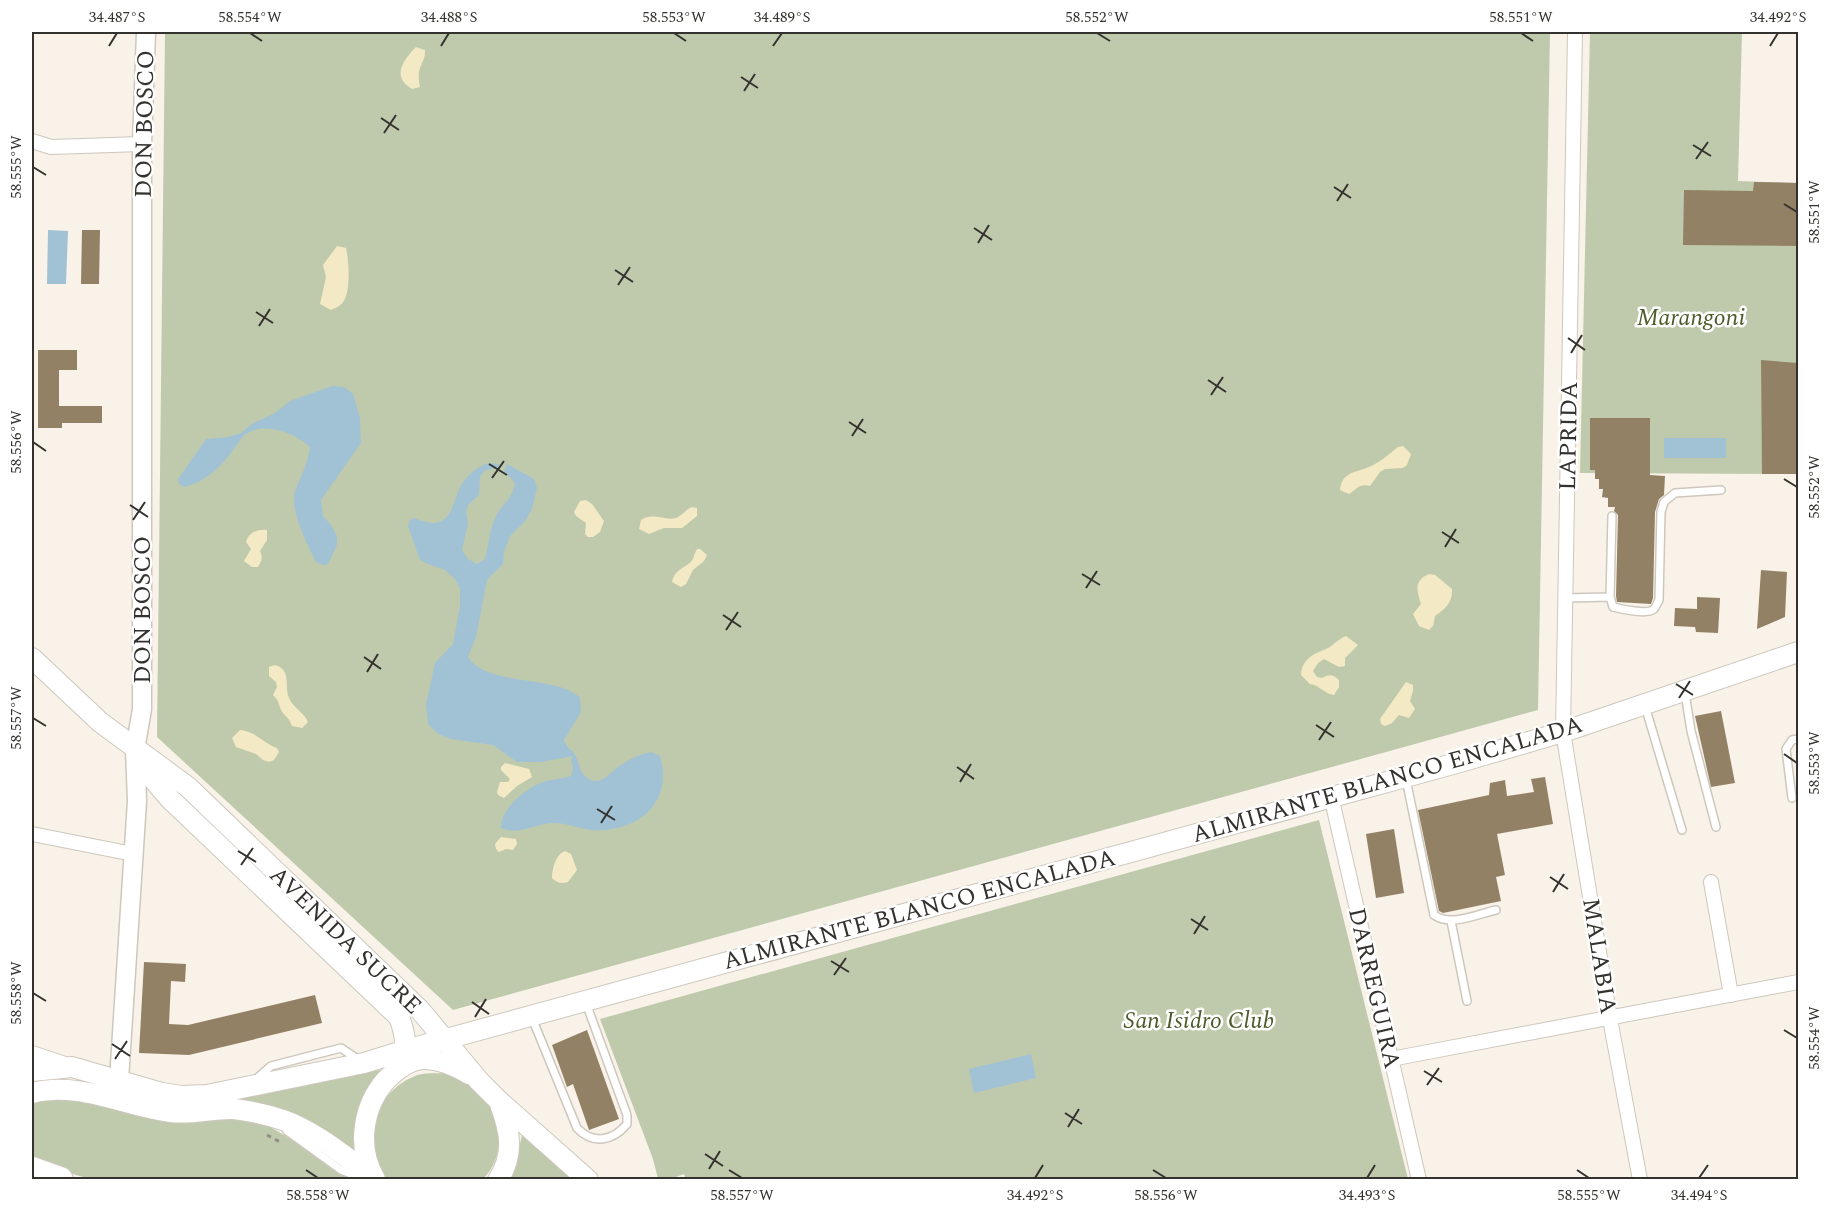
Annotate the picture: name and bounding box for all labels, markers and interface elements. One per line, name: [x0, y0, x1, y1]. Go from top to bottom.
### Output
text: 34.487°S: [89, 6, 145, 29]
text: 58.554°W: [218, 6, 282, 29]
text: 34.488°S: [421, 6, 477, 29]
text: 58.553°W: [642, 6, 706, 29]
text: 34.489°S: [754, 6, 810, 29]
text: 58.552°W: [1065, 6, 1129, 29]
text: 58.551°W: [1489, 6, 1553, 29]
text: 34.492°S: [1750, 6, 1806, 29]
street label: DON BOSCO: [126, 50, 164, 198]
text: 58.555°W: [5, 135, 28, 199]
text: 58.551°W: [1803, 180, 1826, 244]
park label: Marangoni: [1637, 300, 1745, 336]
street label: LAPRIDA: [1550, 381, 1588, 491]
text: 58.556°W: [5, 410, 28, 474]
text: 58.552°W: [1803, 455, 1826, 519]
street label: DON BOSCO: [125, 536, 161, 684]
text: 58.557°W: [5, 686, 28, 750]
street label: ALMIRANTE BLANCO ENCALADA: [1188, 707, 1587, 853]
text: 58.553°W: [1803, 731, 1826, 795]
street label: ALMIRANTE BLANCO ENCALADA: [719, 840, 1120, 980]
street label: AVENIDA SUCRE: [261, 858, 430, 1023]
street label: MALABIA: [1572, 896, 1626, 1017]
street label: DARREGUIRA: [1338, 904, 1410, 1072]
text: 58.558°W: [5, 961, 28, 1025]
park label: San Isidro Club: [1124, 1003, 1274, 1039]
text: 58.554°W: [1803, 1006, 1826, 1070]
text: 58.558°W: [286, 1184, 350, 1207]
text: 58.557°W: [710, 1184, 774, 1207]
text: 34.492°S: [1007, 1184, 1063, 1207]
text: 58.556°W: [1134, 1184, 1198, 1207]
text: 34.493°S: [1339, 1184, 1395, 1207]
text: 58.555°W: [1557, 1184, 1621, 1207]
text: 34.494°S: [1671, 1184, 1727, 1207]

